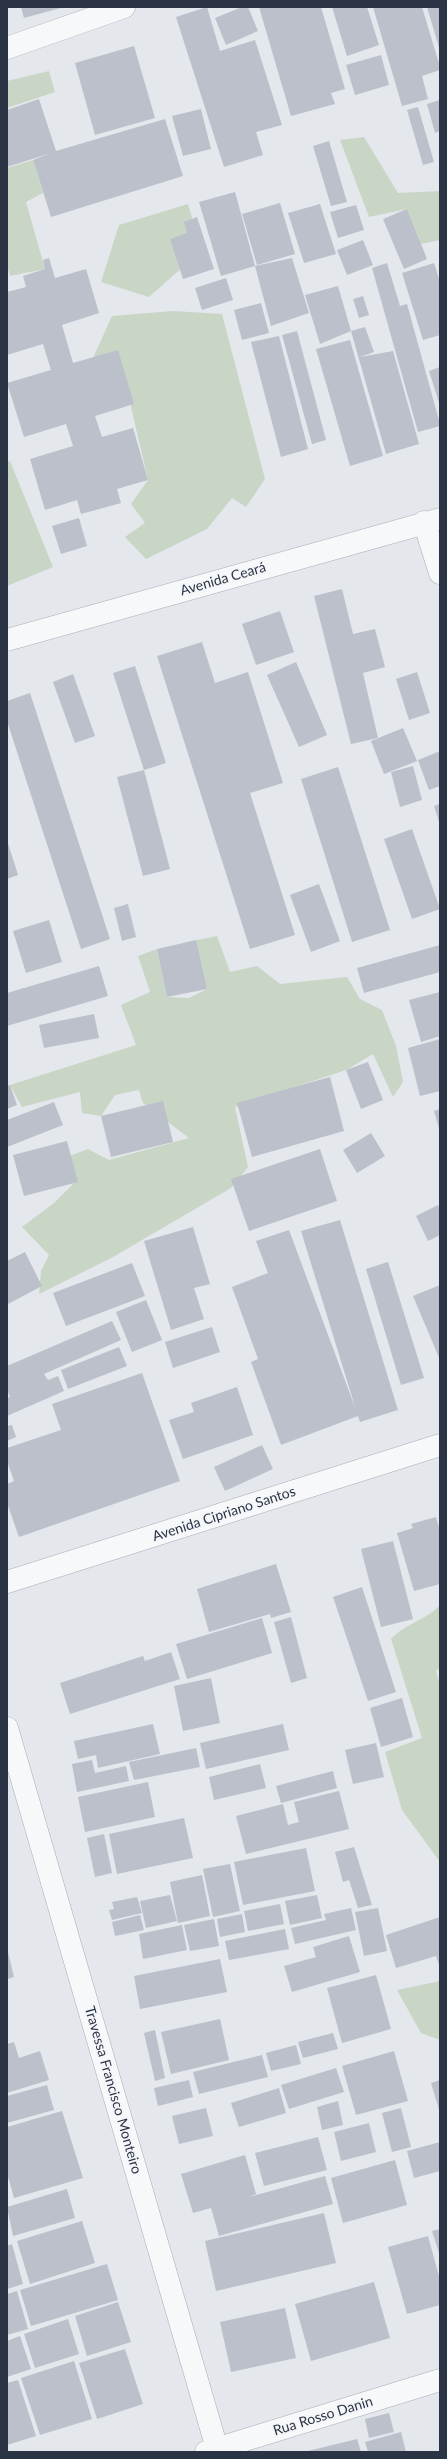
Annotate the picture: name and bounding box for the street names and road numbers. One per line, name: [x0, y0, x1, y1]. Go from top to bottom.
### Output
street label: Avenida Ceará: [178, 559, 268, 599]
street label: Avenida Cipriano Santos: [150, 1483, 298, 1545]
street label: Travessa Francisco Monteiro: [81, 2004, 145, 2176]
street label: Rua Rosso Danin: [271, 2393, 375, 2439]

